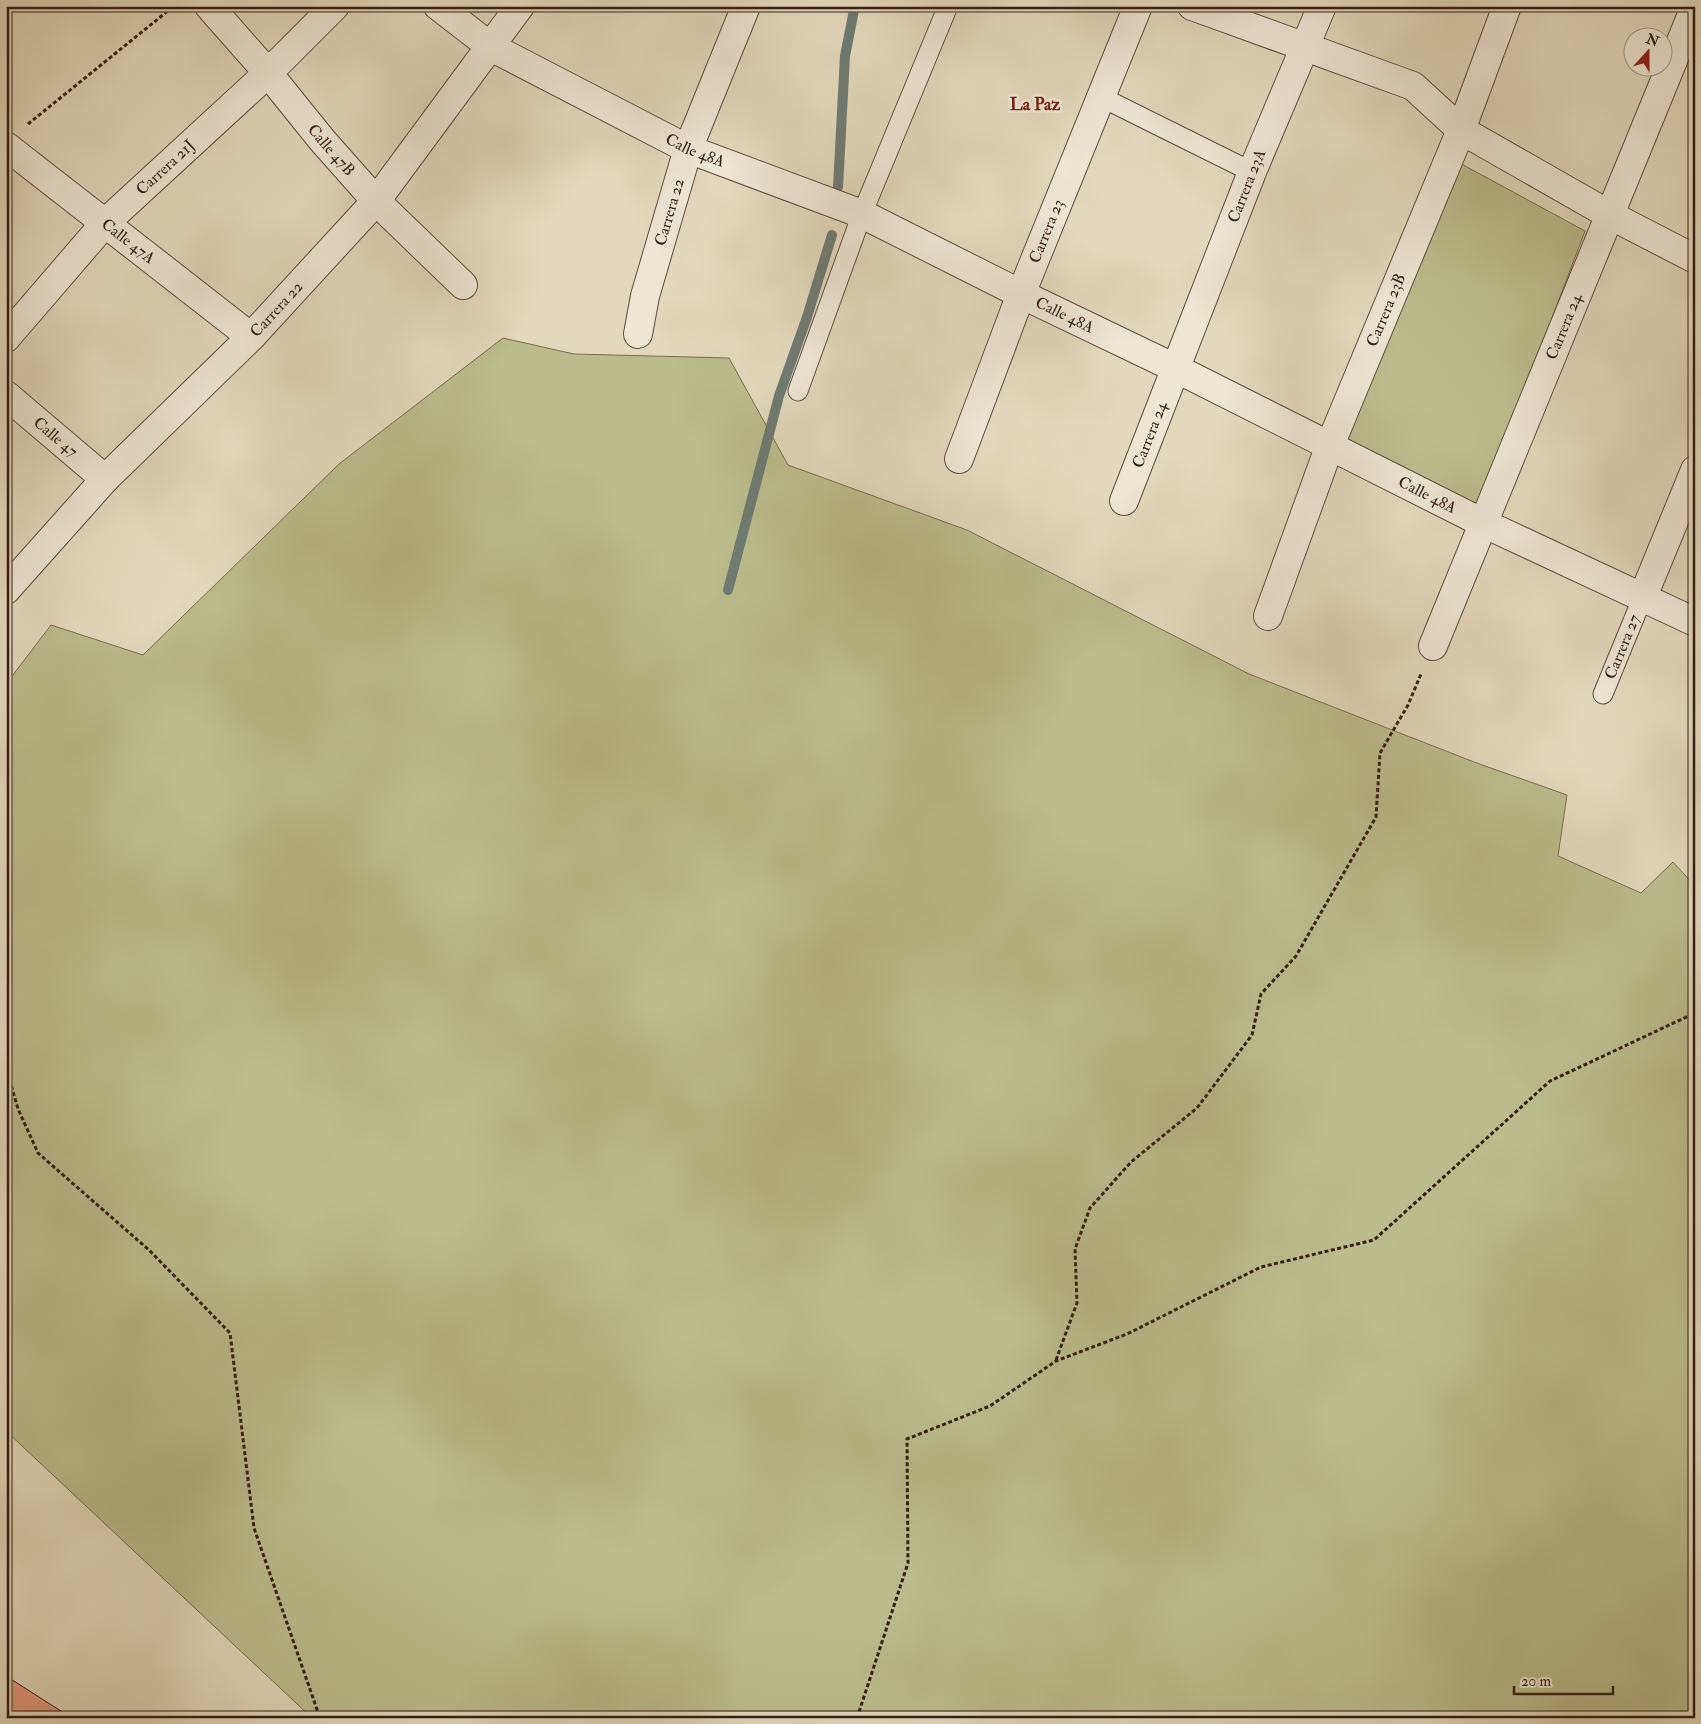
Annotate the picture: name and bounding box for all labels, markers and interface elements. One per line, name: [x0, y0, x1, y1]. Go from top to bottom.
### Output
north arrow: [1624, 28, 1674, 78]
text: N: [1643, 30, 1662, 51]
district label: La Paz: [1010, 93, 1061, 116]
street label: Calle 47B: [303, 120, 359, 180]
street label: Calle 48A: [662, 129, 728, 172]
street label: Carrera 21J: [132, 135, 200, 199]
street label: Carrera 23A: [1223, 146, 1270, 226]
street label: Carrera 22: [650, 176, 689, 248]
street label: Carrera 23: [1025, 196, 1068, 266]
street label: Calle 47A: [98, 214, 159, 268]
street label: Carrera 23B: [1362, 270, 1410, 350]
street label: Carrera 22: [246, 277, 307, 341]
street label: Carrera 24: [1541, 290, 1587, 363]
street label: Calle 48A: [1032, 292, 1097, 338]
street label: Carrera 24: [1128, 398, 1172, 471]
street label: Calle 47: [29, 413, 82, 462]
street label: Calle 48A: [1395, 472, 1460, 518]
street label: Carrera 27: [1600, 611, 1645, 682]
scale bar: [1514, 1664, 1612, 1696]
text: 20 m: [1521, 1672, 1551, 1691]

